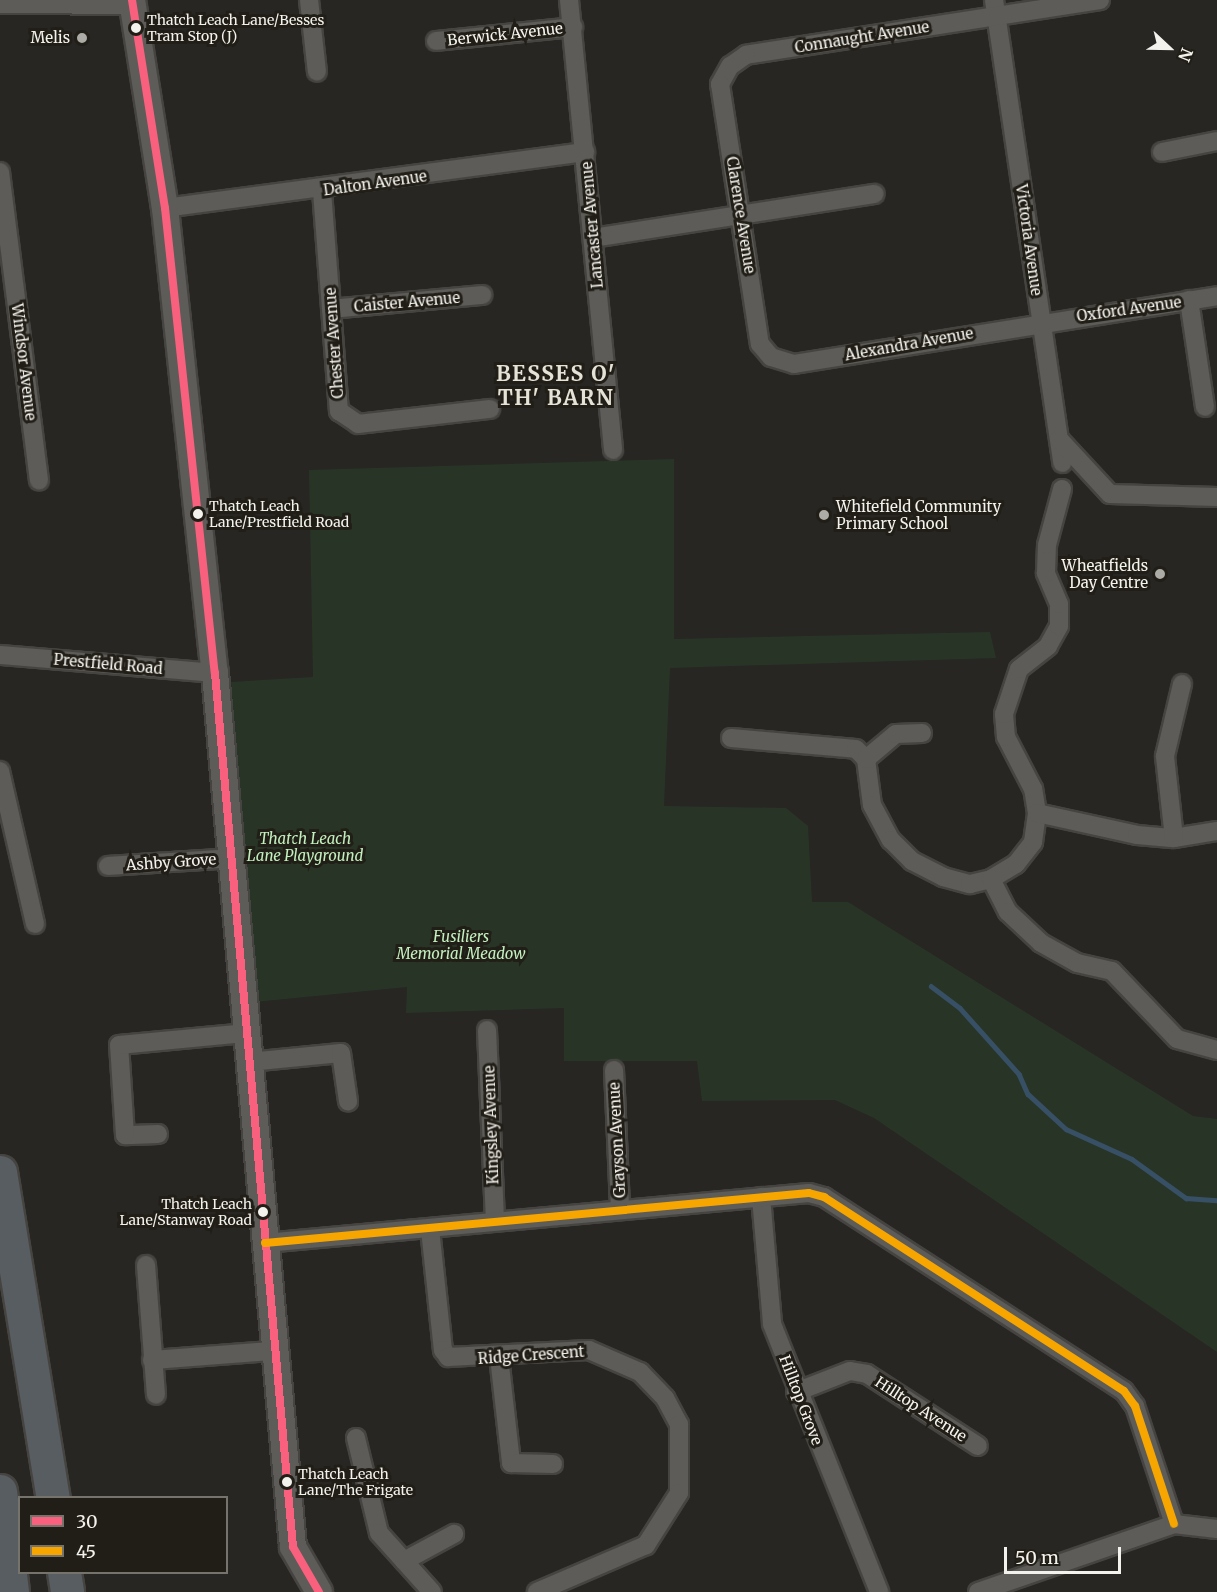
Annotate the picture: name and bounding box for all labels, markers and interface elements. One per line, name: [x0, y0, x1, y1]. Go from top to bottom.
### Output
place label: Thatch Leach Lane/Besses Tram Stop (J): [147, 12, 324, 44]
street label: Connaught Avenue: [793, 17, 931, 57]
north arrow: [1139, 18, 1199, 78]
street label: Berwick Avenue: [446, 19, 564, 49]
marker: Thatch Leach Lane/Besses Tram Stop (J): [130, 22, 142, 34]
place label: Melis: [31, 29, 70, 47]
marker: Melis: [75, 31, 89, 45]
text: N: [1174, 45, 1197, 64]
street label: Clarence Avenue: [723, 155, 759, 275]
street label: Lancaster Avenue: [577, 161, 607, 289]
street label: Dalton Avenue: [322, 167, 428, 199]
street label: Victoria Avenue: [1012, 183, 1046, 297]
street label: Chester Avenue: [321, 287, 347, 399]
street label: Caister Avenue: [353, 288, 461, 316]
street label: Oxford Avenue: [1075, 293, 1183, 325]
street label: Windsor Avenue: [8, 302, 40, 422]
street label: Alexandra Avenue: [843, 324, 975, 364]
district label: BESSES O' TH' BARN: [496, 361, 616, 411]
place label: Whitefield Community Primary School: [836, 497, 1001, 532]
place label: Thatch Leach Lane/Prestfield Road: [209, 498, 349, 530]
marker: Thatch Leach Lane/Prestfield Road: [192, 508, 204, 520]
marker: Whitefield Community Primary School: [817, 508, 831, 522]
place label: Wheatfields Day Centre: [1061, 556, 1148, 591]
marker: Wheatfields Day Centre: [1153, 567, 1167, 581]
street label: Prestfield Road: [53, 650, 163, 678]
park label: Thatch Leach Lane Playground: [247, 829, 363, 864]
street label: Ashby Grove: [125, 850, 217, 874]
park label: Fusiliers Memorial Meadow: [396, 927, 526, 962]
street label: Kingsley Avenue: [480, 1065, 502, 1185]
street label: Grayson Avenue: [605, 1082, 629, 1198]
place label: Thatch Leach Lane/Stanway Road: [120, 1196, 252, 1228]
marker: Thatch Leach Lane/Stanway Road: [257, 1206, 269, 1218]
street label: Ridge Crescent: [477, 1342, 585, 1368]
street label: Hilltop Grove: [776, 1352, 826, 1448]
street label: Hilltop Avenue: [872, 1373, 970, 1445]
place label: Thatch Leach Lane/The Frigate: [298, 1466, 413, 1498]
marker: Thatch Leach Lane/The Frigate: [281, 1476, 293, 1488]
legend: [18, 1496, 228, 1574]
text: 30: [76, 1510, 98, 1533]
scale bar: [1007, 1535, 1124, 1573]
text: 45: [76, 1540, 96, 1563]
text: 50 m: [1015, 1546, 1059, 1569]

